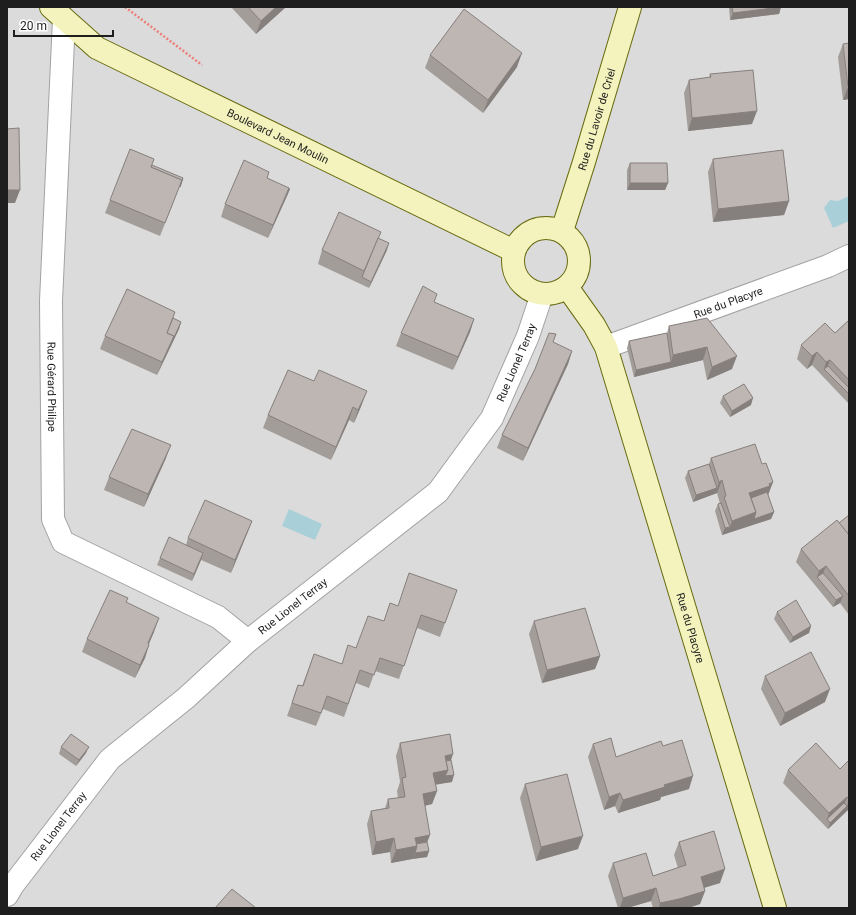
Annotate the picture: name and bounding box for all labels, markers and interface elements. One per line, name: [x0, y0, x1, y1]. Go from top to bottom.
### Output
scale bar: [14, 12, 113, 38]
text: 20 m: [20, 19, 47, 33]
street label: Rue du Lavoir de Criel: [575, 67, 618, 172]
street label: Boulevard Jean Moulin: [225, 106, 331, 166]
street label: Rue du Placyre: [692, 284, 765, 321]
street label: Rue Lionel Terray: [494, 321, 538, 403]
street label: Rue Gérard Philipe: [45, 342, 59, 432]
street label: Rue Lionel Terray: [256, 575, 330, 637]
street label: Rue du Placyre: [674, 591, 707, 665]
street label: Rue Lionel Terray: [28, 788, 90, 863]

